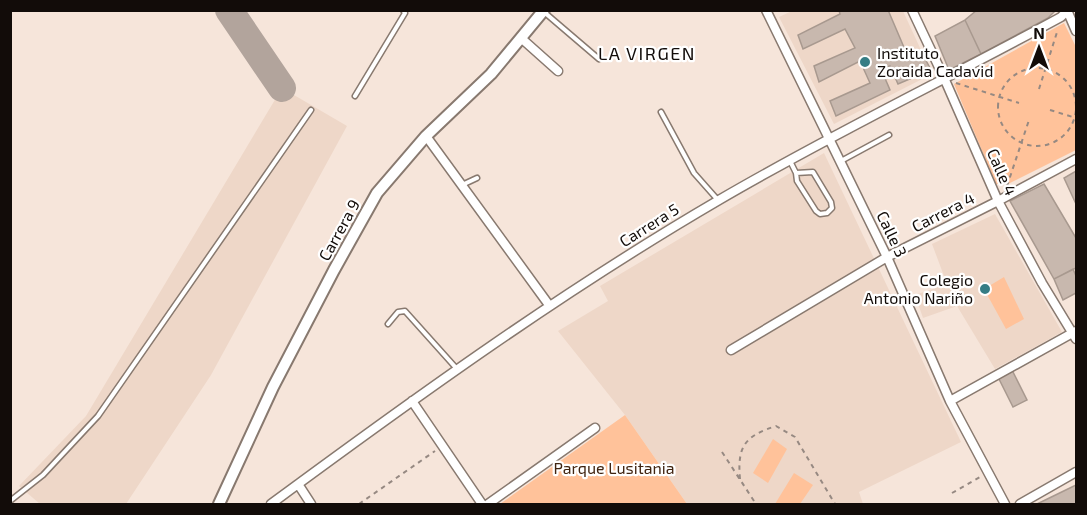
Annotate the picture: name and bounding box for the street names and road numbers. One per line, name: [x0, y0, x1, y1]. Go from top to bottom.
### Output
street label: Calle 4: [984, 145, 1021, 198]
street label: Carrera 4: [908, 188, 977, 235]
street label: Carrera 9: [314, 196, 363, 264]
street label: Carrera 5: [616, 199, 682, 250]
street label: Calle 3: [873, 208, 912, 260]

